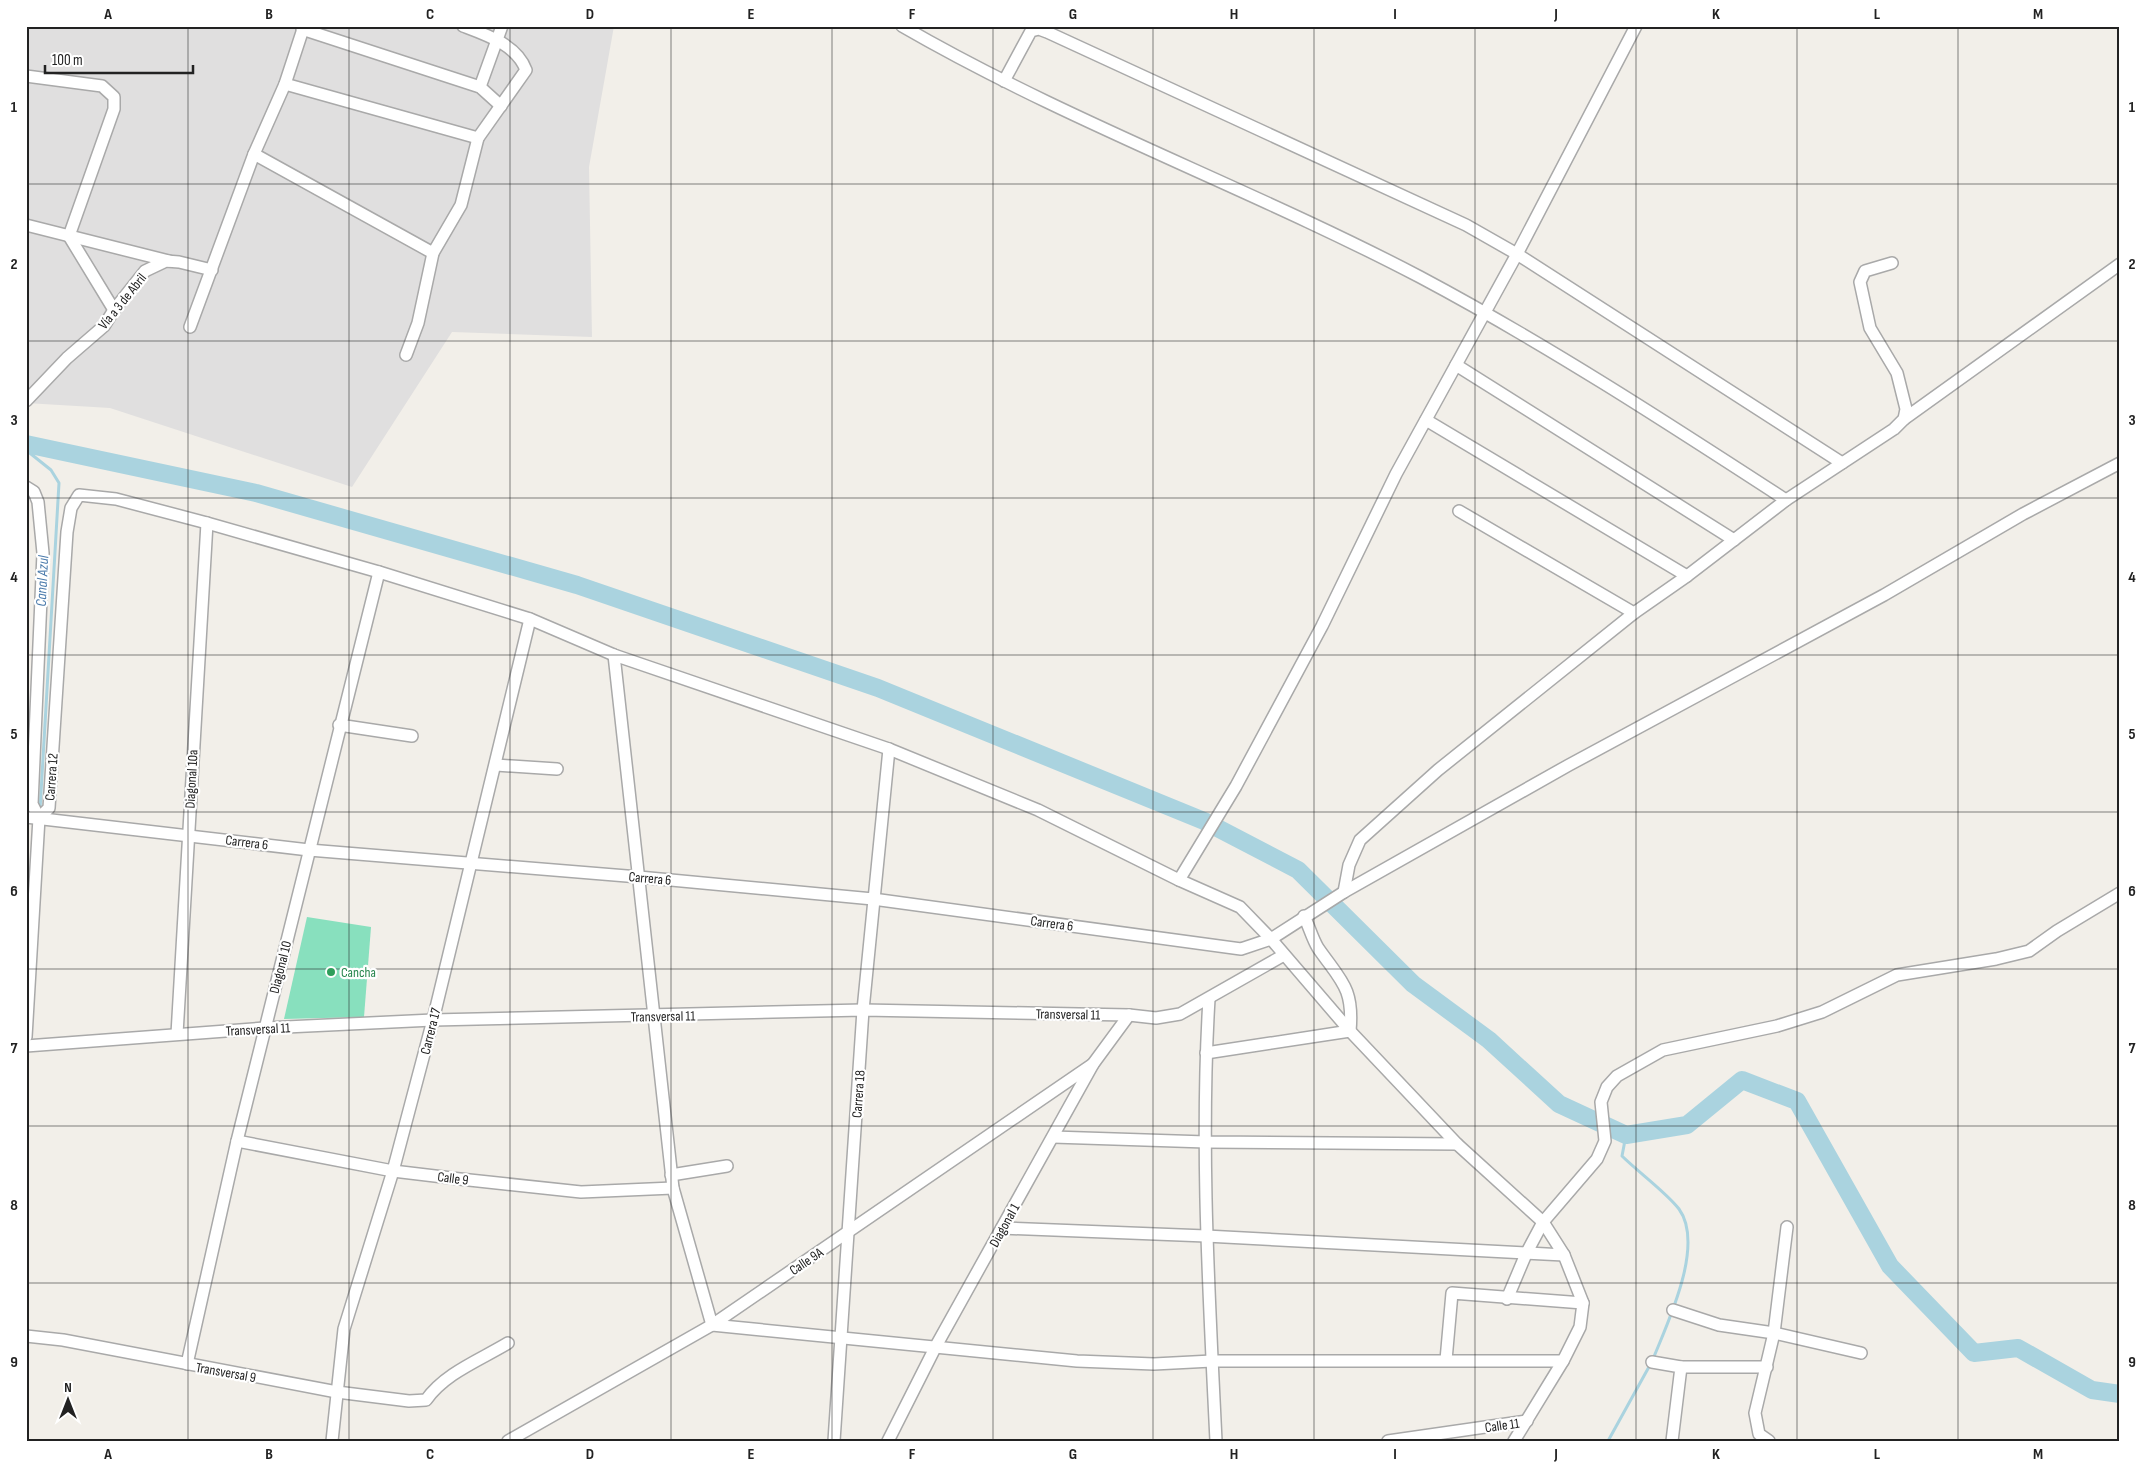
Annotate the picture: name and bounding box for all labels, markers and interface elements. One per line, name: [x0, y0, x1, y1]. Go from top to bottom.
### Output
text: A: [103, 5, 112, 24]
text: B: [265, 5, 273, 24]
text: C: [426, 5, 434, 24]
text: D: [586, 5, 594, 24]
text: E: [748, 5, 755, 24]
text: F: [909, 5, 916, 24]
text: G: [1069, 5, 1077, 24]
text: H: [1230, 5, 1238, 24]
text: I: [1393, 5, 1397, 24]
text: J: [1553, 5, 1558, 24]
text: K: [1712, 5, 1720, 24]
text: L: [1874, 5, 1881, 24]
text: M: [2033, 5, 2043, 24]
scale bar: [45, 42, 192, 74]
text: 100 m: [52, 51, 83, 70]
text: 1: [11, 98, 18, 117]
text: 1: [2129, 98, 2136, 117]
text: 2: [10, 255, 18, 274]
text: 2: [2128, 255, 2136, 274]
street label: Vía a 3 de Abril: [95, 270, 150, 333]
text: 3: [10, 411, 18, 430]
text: 3: [2128, 411, 2136, 430]
water label: Canal Azul: [32, 554, 53, 607]
text: 4: [10, 568, 18, 587]
text: 4: [2128, 568, 2136, 587]
text: 5: [10, 725, 18, 744]
text: 5: [2128, 725, 2136, 744]
street label: Diagonal 10a: [181, 749, 202, 809]
street label: Carrera 12: [41, 752, 62, 801]
street label: Carrera 6: [225, 831, 269, 854]
street label: Carrera 6: [628, 868, 672, 889]
text: 6: [10, 882, 18, 901]
text: 6: [2128, 882, 2136, 901]
street label: Carrera 6: [1029, 912, 1074, 935]
street label: Diagonal 10: [266, 939, 295, 995]
place label: Cancha: [341, 964, 376, 981]
marker: Cancha: [325, 966, 337, 978]
street label: Transversal 11: [1036, 1005, 1101, 1024]
street label: Carrera 17: [417, 1006, 445, 1056]
street label: Transversal 11: [631, 1007, 696, 1026]
street label: Transversal 11: [225, 1019, 291, 1040]
text: 7: [11, 1039, 18, 1058]
text: 7: [2129, 1039, 2136, 1058]
street label: Carrera 18: [848, 1070, 869, 1118]
street label: Calle 9: [436, 1168, 469, 1189]
text: 8: [10, 1196, 18, 1215]
text: 8: [2128, 1196, 2136, 1215]
street label: Diagonal 1: [986, 1200, 1023, 1250]
street label: Calle 9A: [786, 1243, 827, 1279]
text: 9: [10, 1353, 18, 1372]
text: 9: [2128, 1353, 2136, 1372]
street label: Transversal 9: [194, 1359, 257, 1386]
north arrow: [42, 1374, 92, 1424]
text: N: [64, 1379, 72, 1396]
street label: Calle 11: [1484, 1415, 1521, 1436]
text: A: [103, 1445, 112, 1464]
text: B: [265, 1445, 273, 1464]
text: C: [426, 1445, 434, 1464]
text: D: [586, 1445, 594, 1464]
text: E: [748, 1445, 755, 1464]
text: F: [909, 1445, 916, 1464]
text: G: [1069, 1445, 1077, 1464]
text: H: [1230, 1445, 1238, 1464]
text: I: [1393, 1445, 1397, 1464]
text: J: [1553, 1445, 1558, 1464]
text: K: [1712, 1445, 1720, 1464]
text: L: [1874, 1445, 1881, 1464]
text: M: [2033, 1445, 2043, 1464]

